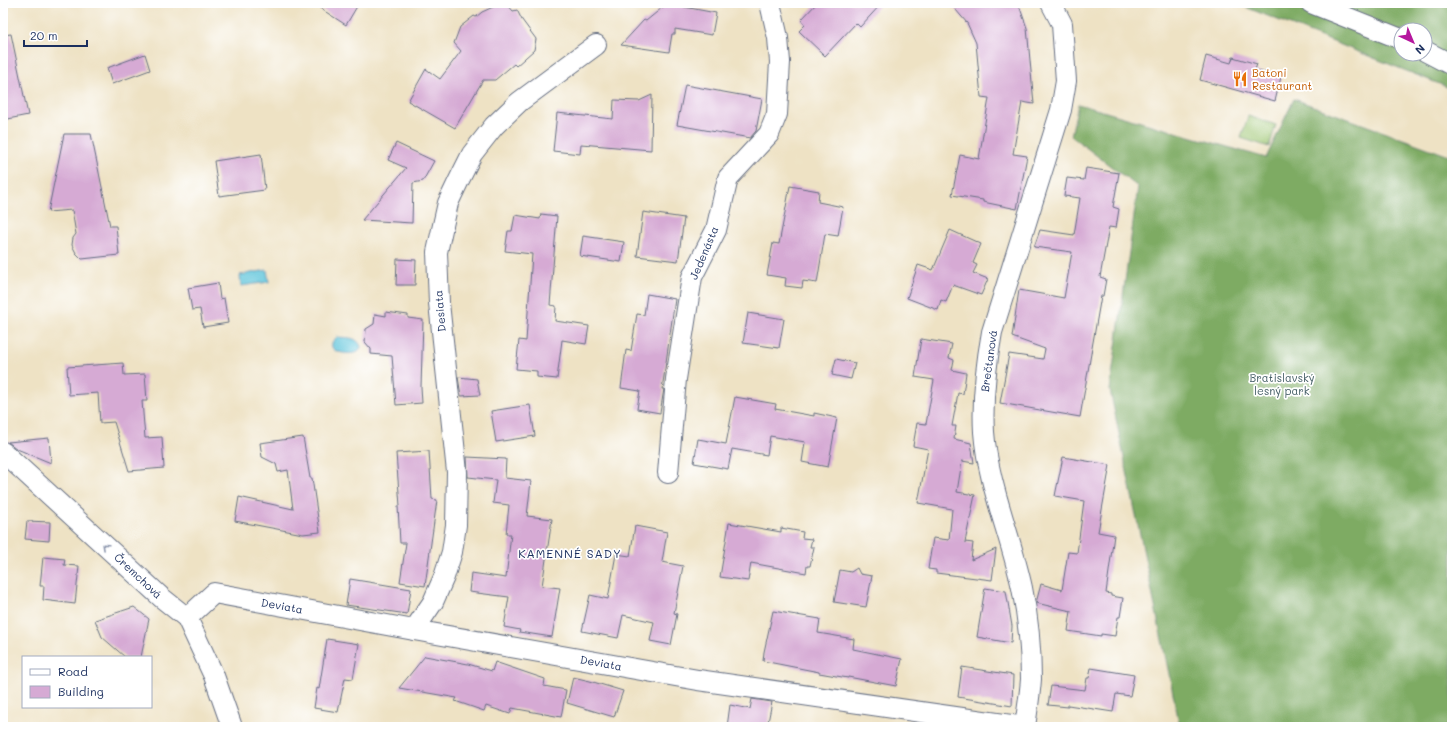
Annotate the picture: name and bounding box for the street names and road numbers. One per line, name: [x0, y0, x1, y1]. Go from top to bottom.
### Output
street label: Jedenásta: [686, 224, 722, 282]
street label: Desiata: [430, 290, 449, 332]
street label: Brečtanová: [977, 329, 1000, 393]
street label: Čremchová: [111, 550, 166, 602]
street label: Deviata: [260, 594, 304, 617]
street label: Deviata: [579, 651, 623, 674]

